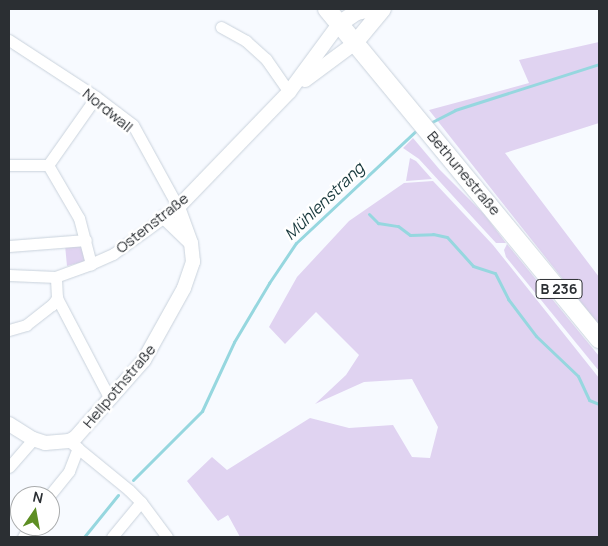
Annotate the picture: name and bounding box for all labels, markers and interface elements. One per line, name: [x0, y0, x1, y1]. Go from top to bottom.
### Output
street label: Nordwall: [79, 84, 137, 136]
street label: Bethunestraße: [424, 127, 504, 219]
water label: Mühlenstrang: [280, 158, 368, 244]
street label: Ostenstraße: [112, 189, 192, 257]
road number: B 236: [535, 278, 583, 300]
street label: Hellpothstraße: [79, 340, 159, 432]
north arrow: [10, 486, 60, 536]
text: N: [31, 486, 45, 507]

